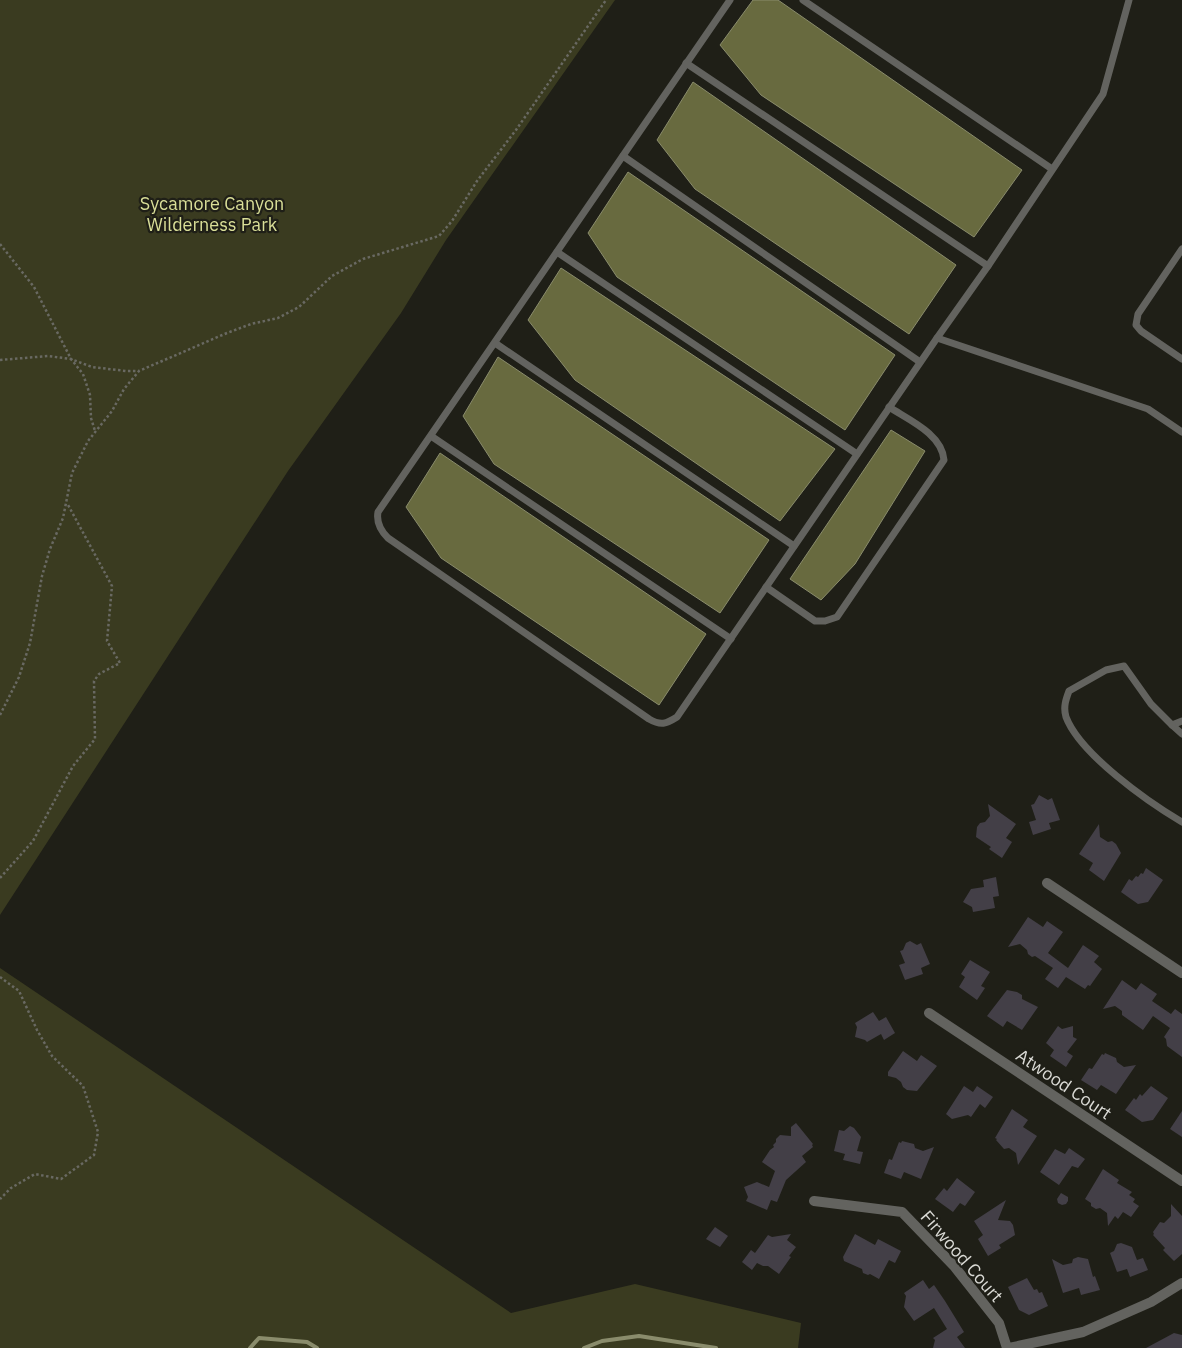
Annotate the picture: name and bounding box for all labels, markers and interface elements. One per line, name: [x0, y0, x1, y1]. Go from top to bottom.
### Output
park label: Sycamore Canyon Wilderness Park: [140, 192, 284, 236]
street label: Atwood Court: [1012, 1043, 1116, 1125]
street label: Firwood Court: [916, 1205, 1008, 1307]

